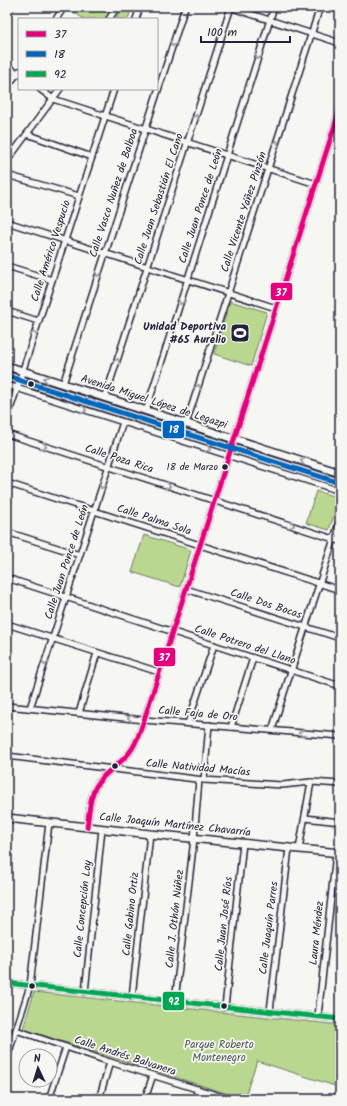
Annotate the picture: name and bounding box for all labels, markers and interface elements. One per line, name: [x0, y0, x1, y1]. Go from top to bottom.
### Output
legend: [18, 18, 158, 90]
scale bar: [201, 18, 290, 44]
text: 100 m: [207, 23, 238, 42]
text: 37: [54, 25, 67, 44]
one-way arrow: [169, 40, 178, 47]
text: 18: [54, 45, 66, 64]
one-way arrow: [254, 54, 263, 61]
text: 92: [54, 65, 67, 84]
one-way arrow: [191, 114, 199, 121]
street label: Calle Vasco Nuñez de Balboa: [85, 126, 143, 260]
street label: Calle Juan Sebastián El Cano: [129, 131, 189, 267]
one-way arrow: [272, 140, 280, 147]
street label: Calle Juan Ponce de León: [174, 146, 228, 266]
street label: Calle Vicente Yáñez Pinzón: [216, 149, 272, 275]
street label: Calle Américo Vespucio: [26, 198, 76, 304]
one-way arrow: [95, 271, 103, 278]
line badge: 37: [270, 282, 293, 301]
text: 37: [274, 284, 287, 302]
one-way arrow: [177, 298, 186, 305]
place label: Unidad Deportiva #65 Aurelio: [143, 318, 226, 349]
sports icon: Unidad Deportiva #65 Aurelio: [229, 322, 251, 344]
one-way arrow: [29, 331, 38, 338]
one-way arrow: [112, 357, 121, 364]
street label: Avenida Miguel López de Legazpi: [78, 370, 230, 434]
one-way arrow: [42, 375, 49, 384]
unlabelled marker: [26, 379, 36, 389]
one-way arrow: [193, 383, 202, 390]
one-way arrow: [80, 405, 87, 413]
line badge: 18: [162, 420, 185, 439]
text: 18: [169, 421, 179, 439]
street label: Calle Poza Rica: [82, 439, 156, 479]
one-way arrow: [40, 441, 47, 449]
one-way arrow: [204, 444, 211, 453]
one-way arrow: [300, 457, 307, 466]
place label: 18 de Marzo: [167, 459, 218, 475]
marker: 18 de Marzo: [220, 462, 230, 472]
one-way arrow: [164, 481, 171, 489]
one-way arrow: [98, 482, 107, 489]
street label: Calle Palma Sola: [114, 499, 194, 541]
street label: Calle Juan Ponce de León: [40, 502, 94, 622]
one-way arrow: [288, 521, 295, 529]
street label: Calle Dos Bocas: [228, 584, 304, 624]
street label: Calle Potrero del Llano: [192, 620, 298, 670]
line badge: 37: [153, 647, 176, 667]
text: 37: [157, 649, 170, 667]
one-way arrow: [41, 659, 50, 666]
street label: Calle Faja de Oro: [157, 702, 239, 726]
one-way arrow: [127, 714, 133, 723]
one-way arrow: [298, 728, 304, 737]
street label: Calle Natividad Macías: [145, 754, 251, 782]
unlabelled marker: [110, 761, 120, 771]
street label: Calle Joaquín Martínez Chavarría: [98, 808, 252, 842]
street label: Calle Concepción Loy: [69, 859, 97, 959]
street label: Calle J. Othón Núñez: [161, 869, 189, 969]
street label: Calle Gabino Ortiz: [118, 871, 144, 957]
street label: Calle Juan José Ríos: [210, 875, 238, 972]
street label: Calle Juaquín Parres: [254, 880, 284, 976]
street label: Laura Méndez: [305, 900, 329, 966]
unlabelled marker: [27, 981, 37, 991]
line badge: 92: [162, 991, 185, 1011]
text: 92: [168, 993, 180, 1011]
unlabelled marker: [219, 1001, 229, 1011]
street label: Calle Andrés Balvanera: [72, 1031, 178, 1081]
park label: Parque Roberto Montenegro: [184, 1036, 254, 1067]
north arrow: [18, 1048, 58, 1088]
text: N: [33, 1050, 42, 1068]

